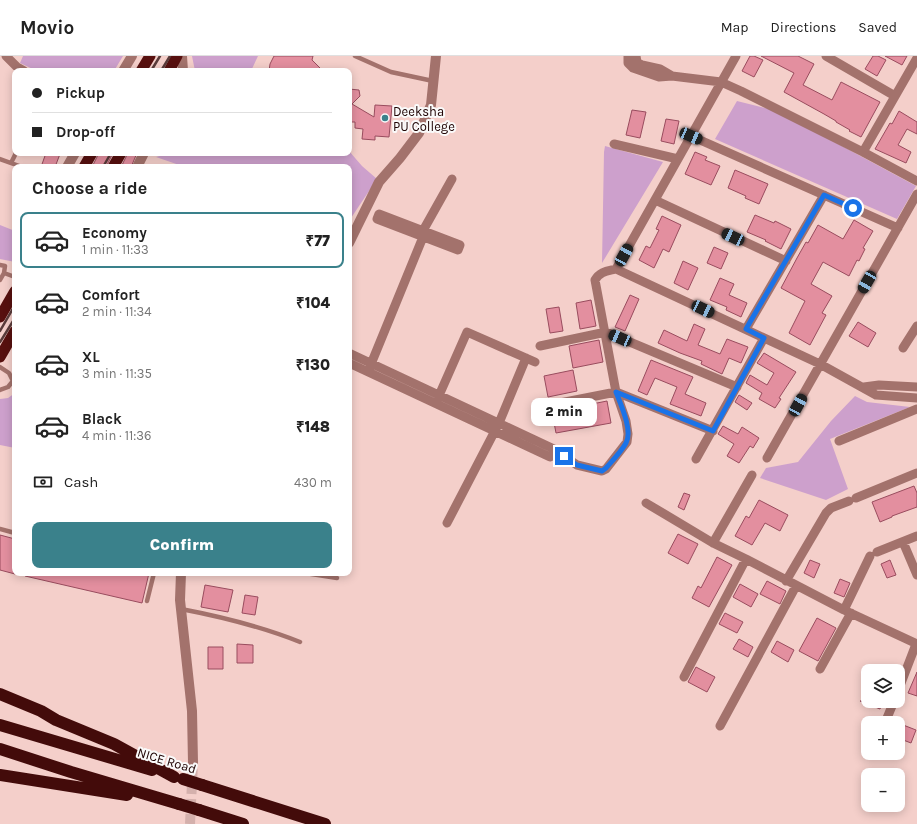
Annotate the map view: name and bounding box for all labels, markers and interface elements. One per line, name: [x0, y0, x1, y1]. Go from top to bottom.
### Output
text: Movio: [20, 17, 74, 39]
text: Map: [721, 19, 749, 36]
text: Directions: [771, 19, 836, 36]
text: Saved: [858, 19, 897, 36]
text: Pickup: [56, 84, 105, 102]
place label: Deeksha PU College: [393, 104, 455, 134]
marker: Deeksha PU College: [380, 113, 390, 123]
text: Drop-off: [56, 123, 115, 141]
car: [678, 126, 704, 146]
text: Choose a ride: [32, 177, 147, 199]
route start: [844, 199, 862, 217]
icon: car: [34, 222, 70, 258]
text: Economy: [82, 224, 147, 242]
car: [720, 226, 746, 248]
text: ₹77: [306, 232, 330, 250]
text: 1 min · 11:33: [82, 242, 149, 257]
car: [613, 242, 635, 268]
car: [856, 269, 878, 295]
icon: car: [34, 284, 70, 320]
text: Comfort: [82, 286, 140, 304]
text: ₹104: [296, 294, 330, 312]
car: [690, 298, 716, 320]
text: 2 min · 11:34: [82, 304, 152, 319]
car: [607, 328, 633, 348]
icon: car: [34, 346, 70, 382]
text: XL: [82, 348, 100, 366]
text: ₹130: [296, 356, 330, 374]
text: 3 min · 11:35: [82, 366, 152, 381]
car: [787, 392, 809, 418]
callout: 2 min: [531, 398, 597, 426]
text: 2 min: [545, 404, 583, 419]
icon: car: [34, 408, 70, 444]
text: Black: [82, 410, 122, 428]
text: ₹148: [296, 418, 330, 436]
text: 4 min · 11:36: [82, 428, 151, 443]
route end: [555, 447, 573, 465]
icon: cash: [32, 471, 54, 493]
text: Cash: [64, 473, 98, 491]
text: 430 m: [294, 475, 332, 490]
button: Confirm: [32, 522, 332, 568]
map controls: [861, 664, 905, 812]
button: layers: [861, 664, 905, 708]
button: +: [861, 716, 905, 760]
street label: NICE Road: [136, 744, 198, 777]
button: −: [861, 768, 905, 812]

